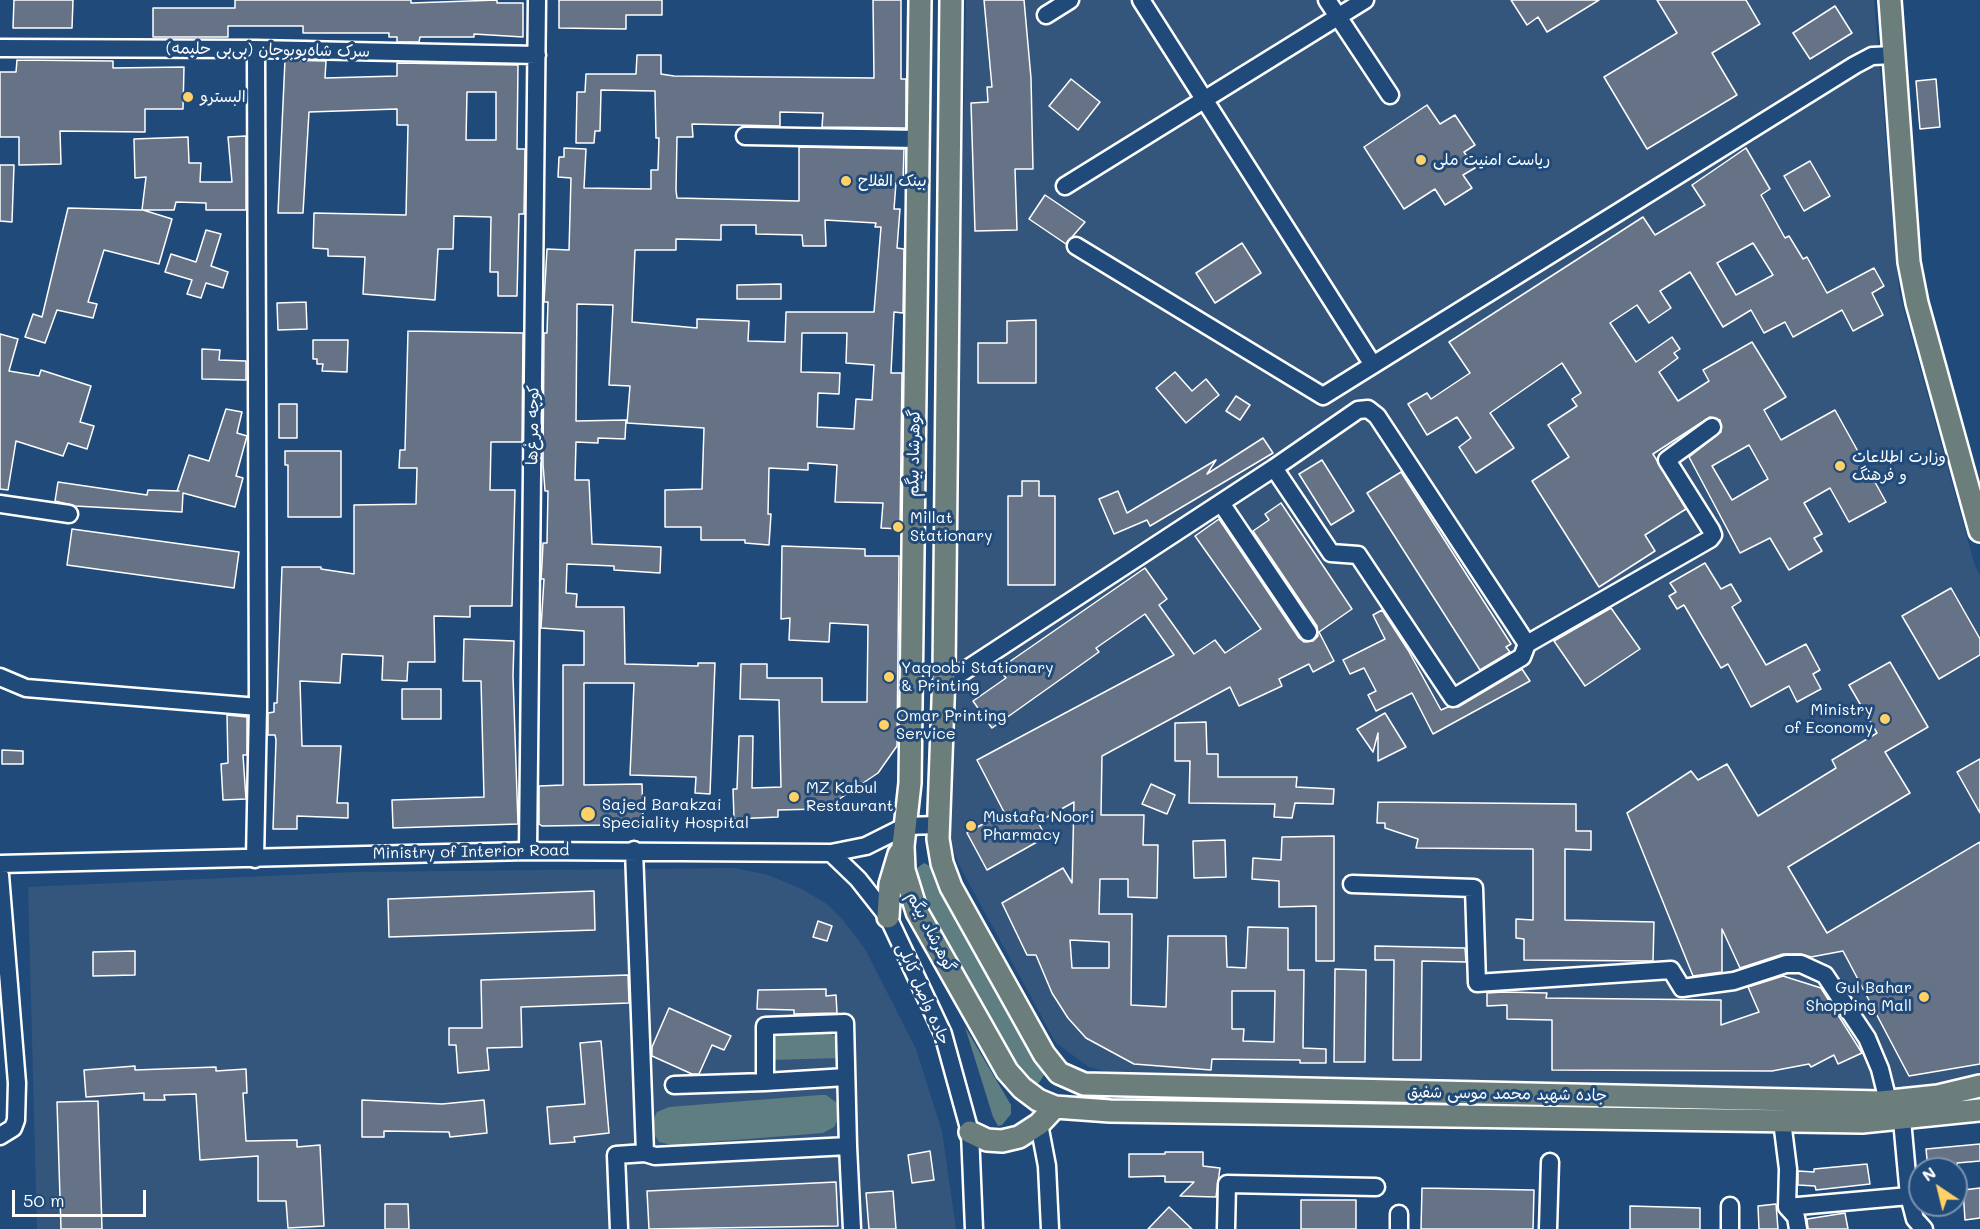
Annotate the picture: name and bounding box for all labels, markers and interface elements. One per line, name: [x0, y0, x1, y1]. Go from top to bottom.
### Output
street label: سرک شاه‌بوبوجان (بی‌بی حلیمه): [166, 39, 370, 61]
place label: البسترو: [200, 87, 246, 107]
marker: البسترو: [181, 90, 195, 104]
place label: ریاست امنیت ملی: [1433, 150, 1550, 170]
marker: ریاست امنیت ملی: [1414, 153, 1428, 167]
place label: بینک الفلاح: [858, 171, 927, 191]
marker: بینک الفلاح: [839, 174, 853, 188]
street label: کوچه مرغ‌ها: [523, 385, 543, 465]
street label: گوهرشاد بیگم: [904, 409, 924, 497]
place label: وزارت اطلاعات و فرهنگ: [1852, 447, 1946, 485]
marker: وزارت اطلاعات و فرهنگ: [1833, 459, 1847, 473]
place label: Millat Stationary: [910, 508, 993, 546]
marker: Millat Stationary: [891, 520, 905, 534]
place label: Yaqoobi Stationary & Printing: [901, 658, 1054, 696]
marker: Yaqoobi Stationary & Printing: [882, 670, 896, 684]
place label: Ministry of Economy: [1785, 700, 1873, 738]
place label: Omar Printing Service: [896, 706, 1006, 744]
marker: Ministry of Economy: [1878, 712, 1892, 726]
marker: Omar Printing Service: [877, 718, 891, 732]
place label: MZ Kabul Restaurant: [806, 778, 894, 816]
marker: MZ Kabul Restaurant: [787, 790, 801, 804]
place label: Sajed Barakzai Speciality Hospital: [602, 795, 749, 833]
marker: Sajed Barakzai Speciality Hospital: [579, 805, 597, 823]
place label: Mustafa Noori Pharmacy: [983, 807, 1094, 845]
marker: Mustafa Noori Pharmacy: [964, 819, 978, 833]
street label: Ministry of Interior Road: [372, 841, 570, 863]
street label: گوهرشاد بیگم: [903, 889, 959, 975]
street label: جاده واصل کابلی: [892, 940, 954, 1048]
place label: Gul Bahar Shopping Mall: [1806, 978, 1912, 1016]
marker: Gul Bahar Shopping Mall: [1917, 990, 1931, 1004]
street label: جاده شهید محمد موسی شفیق: [1407, 1083, 1607, 1105]
north arrow: [1908, 1157, 1968, 1217]
text: N: [1918, 1161, 1940, 1186]
scale bar: [15, 1178, 148, 1216]
text: 50 m: [23, 1188, 65, 1212]

